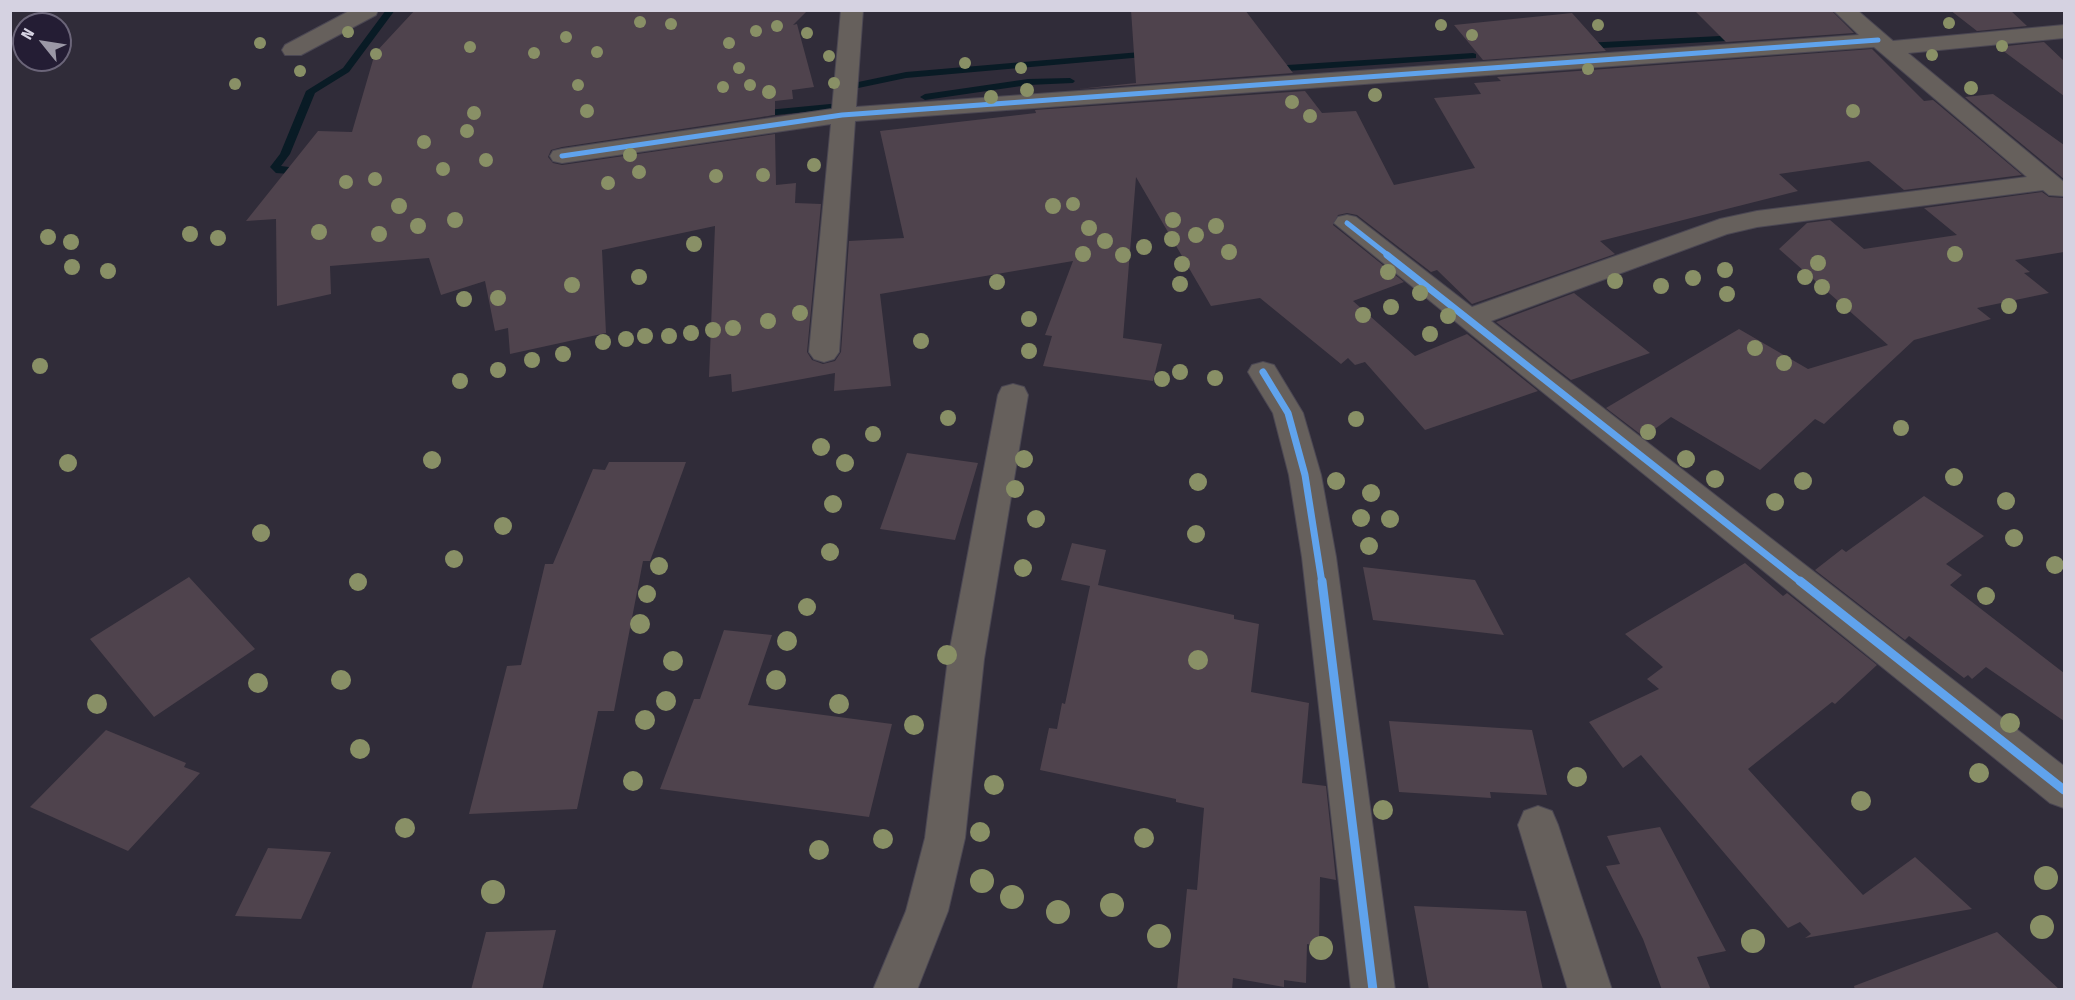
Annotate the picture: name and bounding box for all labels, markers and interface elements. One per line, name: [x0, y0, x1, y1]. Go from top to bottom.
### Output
north arrow: [12, 12, 72, 72]
text: N: [17, 25, 38, 43]

